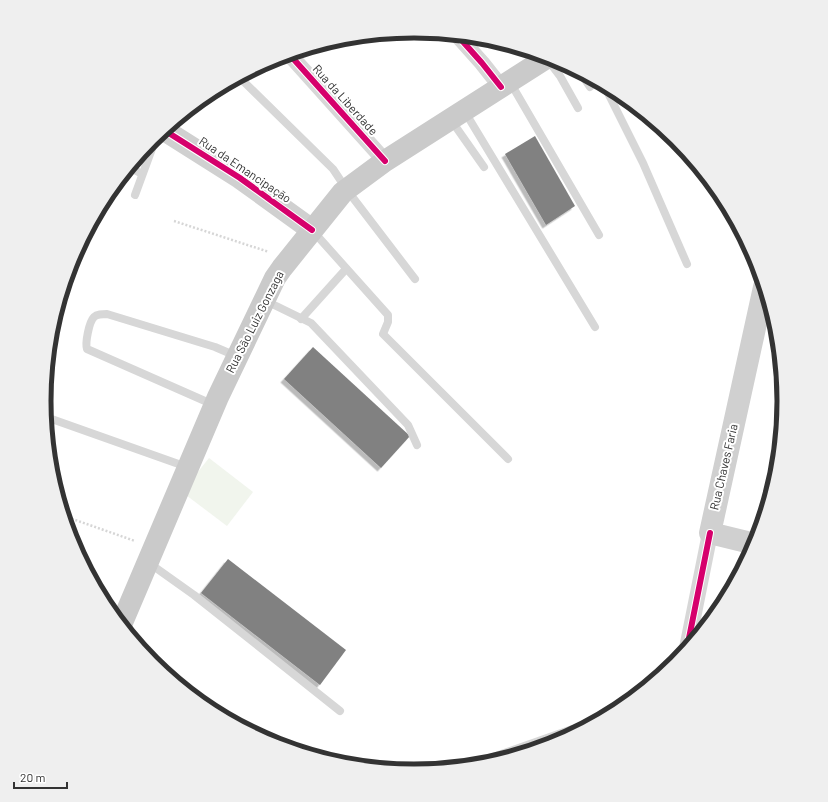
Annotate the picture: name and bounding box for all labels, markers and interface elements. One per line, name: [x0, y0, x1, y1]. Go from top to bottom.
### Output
street label: Rua da Liberdade: [310, 61, 381, 137]
street label: Rua da Emancipação: [197, 133, 294, 205]
street label: Rua São Luiz Gonzaga: [222, 268, 286, 375]
street label: Rua Chaves Faria: [706, 422, 740, 511]
scale bar: [14, 764, 67, 790]
text: 20 m: [20, 770, 46, 784]

